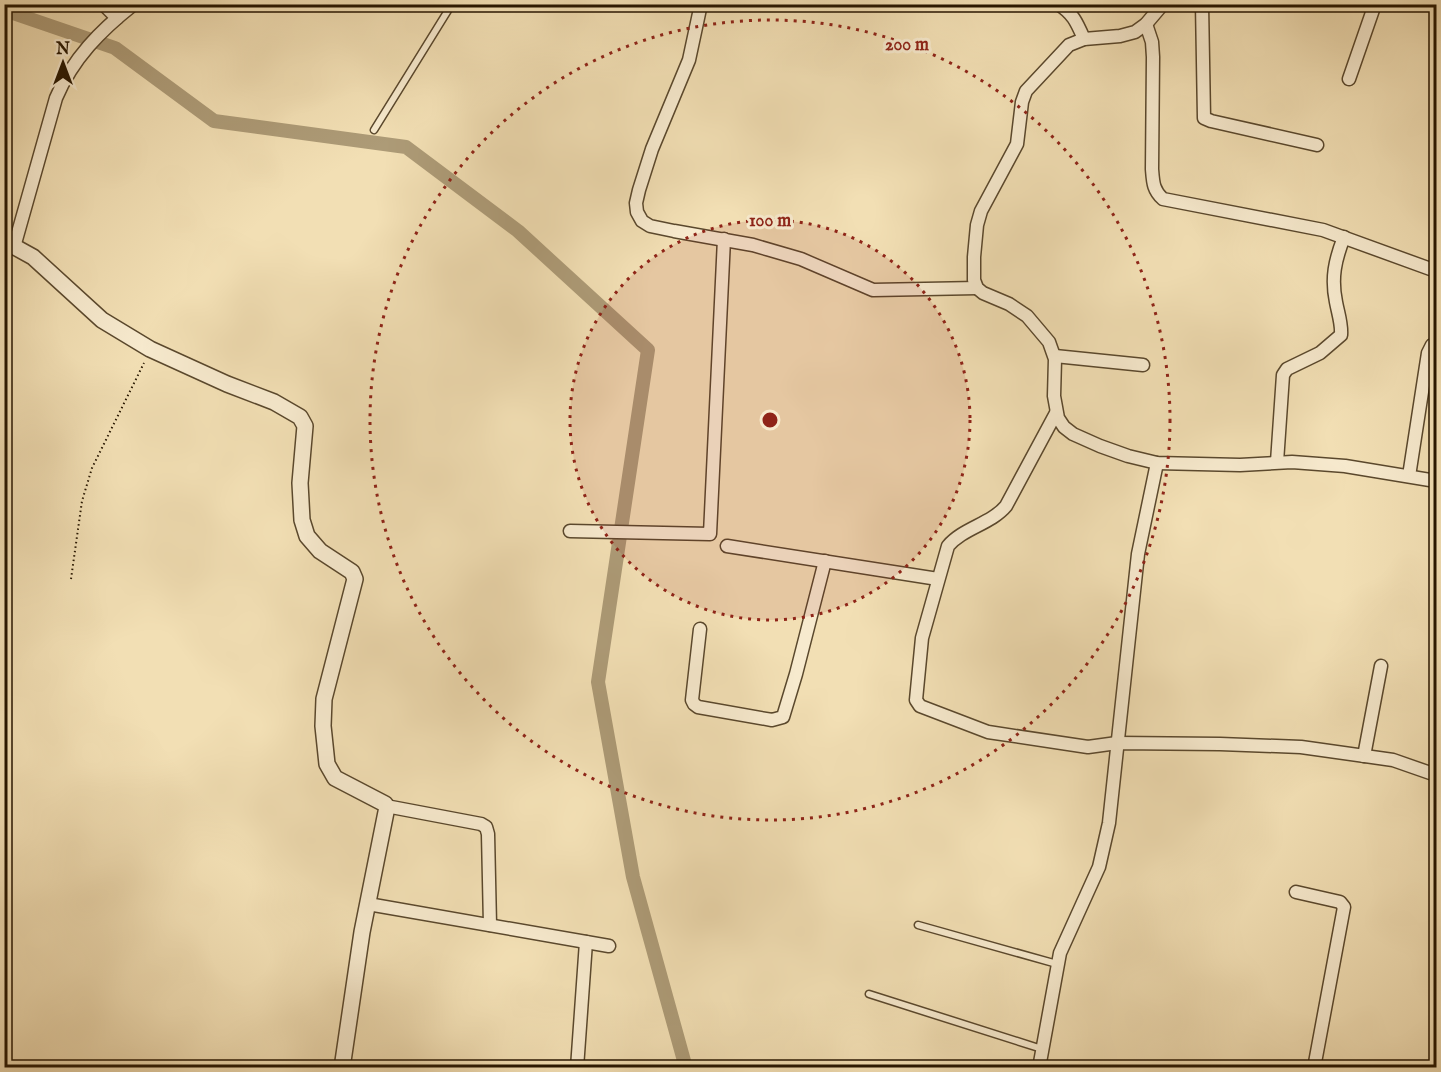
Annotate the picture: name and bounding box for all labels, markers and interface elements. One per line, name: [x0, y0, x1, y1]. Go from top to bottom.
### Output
north arrow: [33, 33, 93, 93]
text: 200 m: [885, 34, 929, 57]
text: N: [55, 40, 70, 60]
text: 100 m: [749, 210, 791, 233]
centre of rings: [760, 410, 780, 430]

